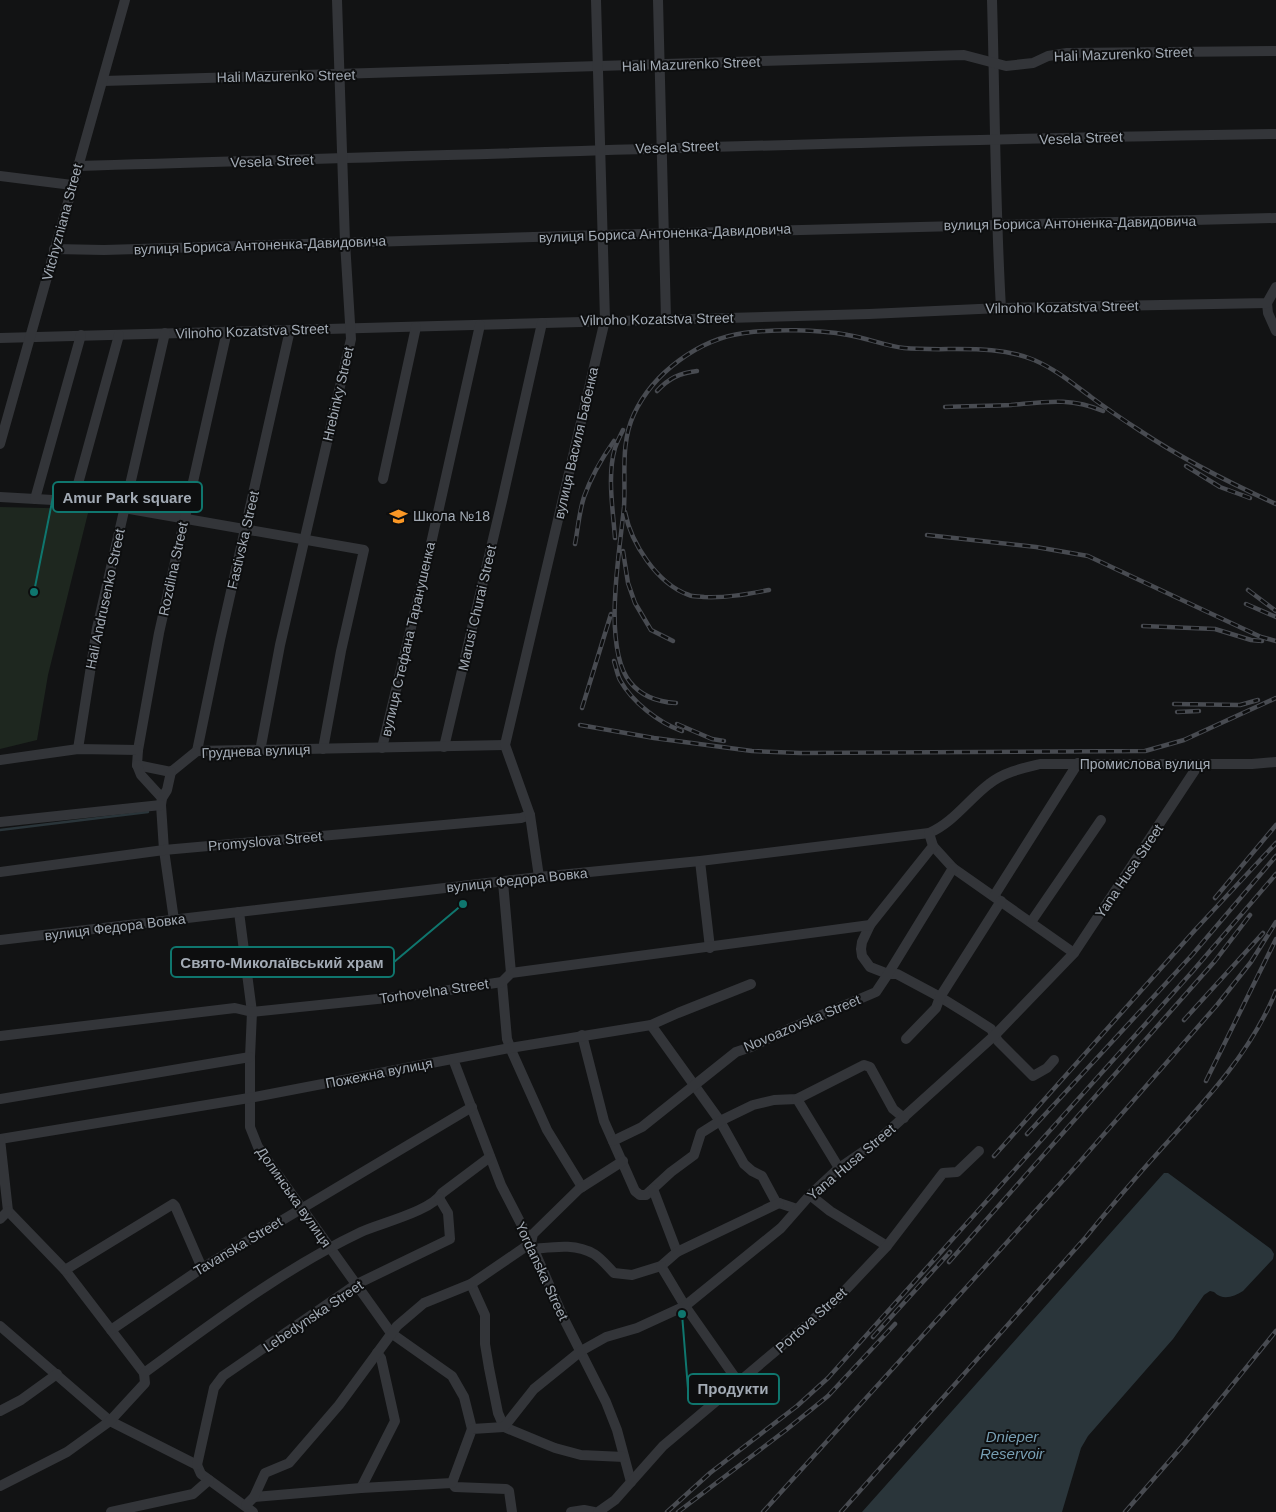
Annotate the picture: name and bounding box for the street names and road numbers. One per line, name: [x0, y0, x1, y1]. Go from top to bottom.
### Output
street label: Hali Mazurenko Street: [1054, 44, 1193, 64]
street label: Hali Mazurenko Street: [622, 54, 761, 74]
street label: Hali Mazurenko Street: [217, 67, 355, 85]
street label: Vesela Street: [1039, 129, 1123, 147]
street label: Vesela Street: [635, 138, 719, 156]
street label: Vesela Street: [230, 152, 314, 170]
street label: Vitchyzniana Street: [39, 162, 85, 282]
street label: вулиця Бориса Антоненка-Давидовича: [944, 213, 1197, 233]
street label: вулиця Бориса Антоненка-Давидовича: [538, 221, 792, 245]
street label: вулиця Бориса Антоненка-Давидовича: [133, 233, 387, 257]
street label: Vilnoho Kozatstva Street: [985, 298, 1139, 316]
street label: Vilnoho Kozatstva Street: [580, 310, 734, 328]
street label: Vilnoho Kozatstva Street: [175, 320, 329, 342]
street label: Hrebinky Street: [319, 345, 357, 443]
street label: вулиця Василя Бабенка: [551, 365, 601, 521]
street label: Fastivska Street: [224, 489, 262, 591]
street label: Rozdilna Street: [155, 520, 191, 617]
street label: Hali Andrusenko Street: [82, 527, 128, 671]
street label: вулиця Стефана Таранушенка: [378, 540, 438, 738]
street label: Marusi Churai Street: [455, 544, 499, 672]
street label: Груднева вулиця: [201, 741, 311, 761]
street label: Промислова вулиця: [1080, 756, 1210, 772]
street label: Yana Husa Street: [1092, 821, 1166, 921]
street label: Promyslova Street: [207, 828, 323, 854]
street label: вулиця Федора Вовка: [446, 865, 588, 895]
street label: вулиця Федора Вовка: [44, 910, 186, 944]
street label: Torhovelna Street: [379, 975, 490, 1007]
street label: Novoazovska Street: [741, 991, 863, 1055]
street label: Пожежна вулиця: [324, 1055, 434, 1091]
street label: Yana Husa Street: [804, 1121, 898, 1203]
street label: Долинська вулиця: [253, 1144, 335, 1250]
street label: Tavanska Street: [191, 1213, 285, 1279]
street label: Yordanska Street: [512, 1219, 572, 1323]
street label: Lebedynska Street: [260, 1277, 366, 1355]
street label: Portova Street: [772, 1284, 850, 1356]

